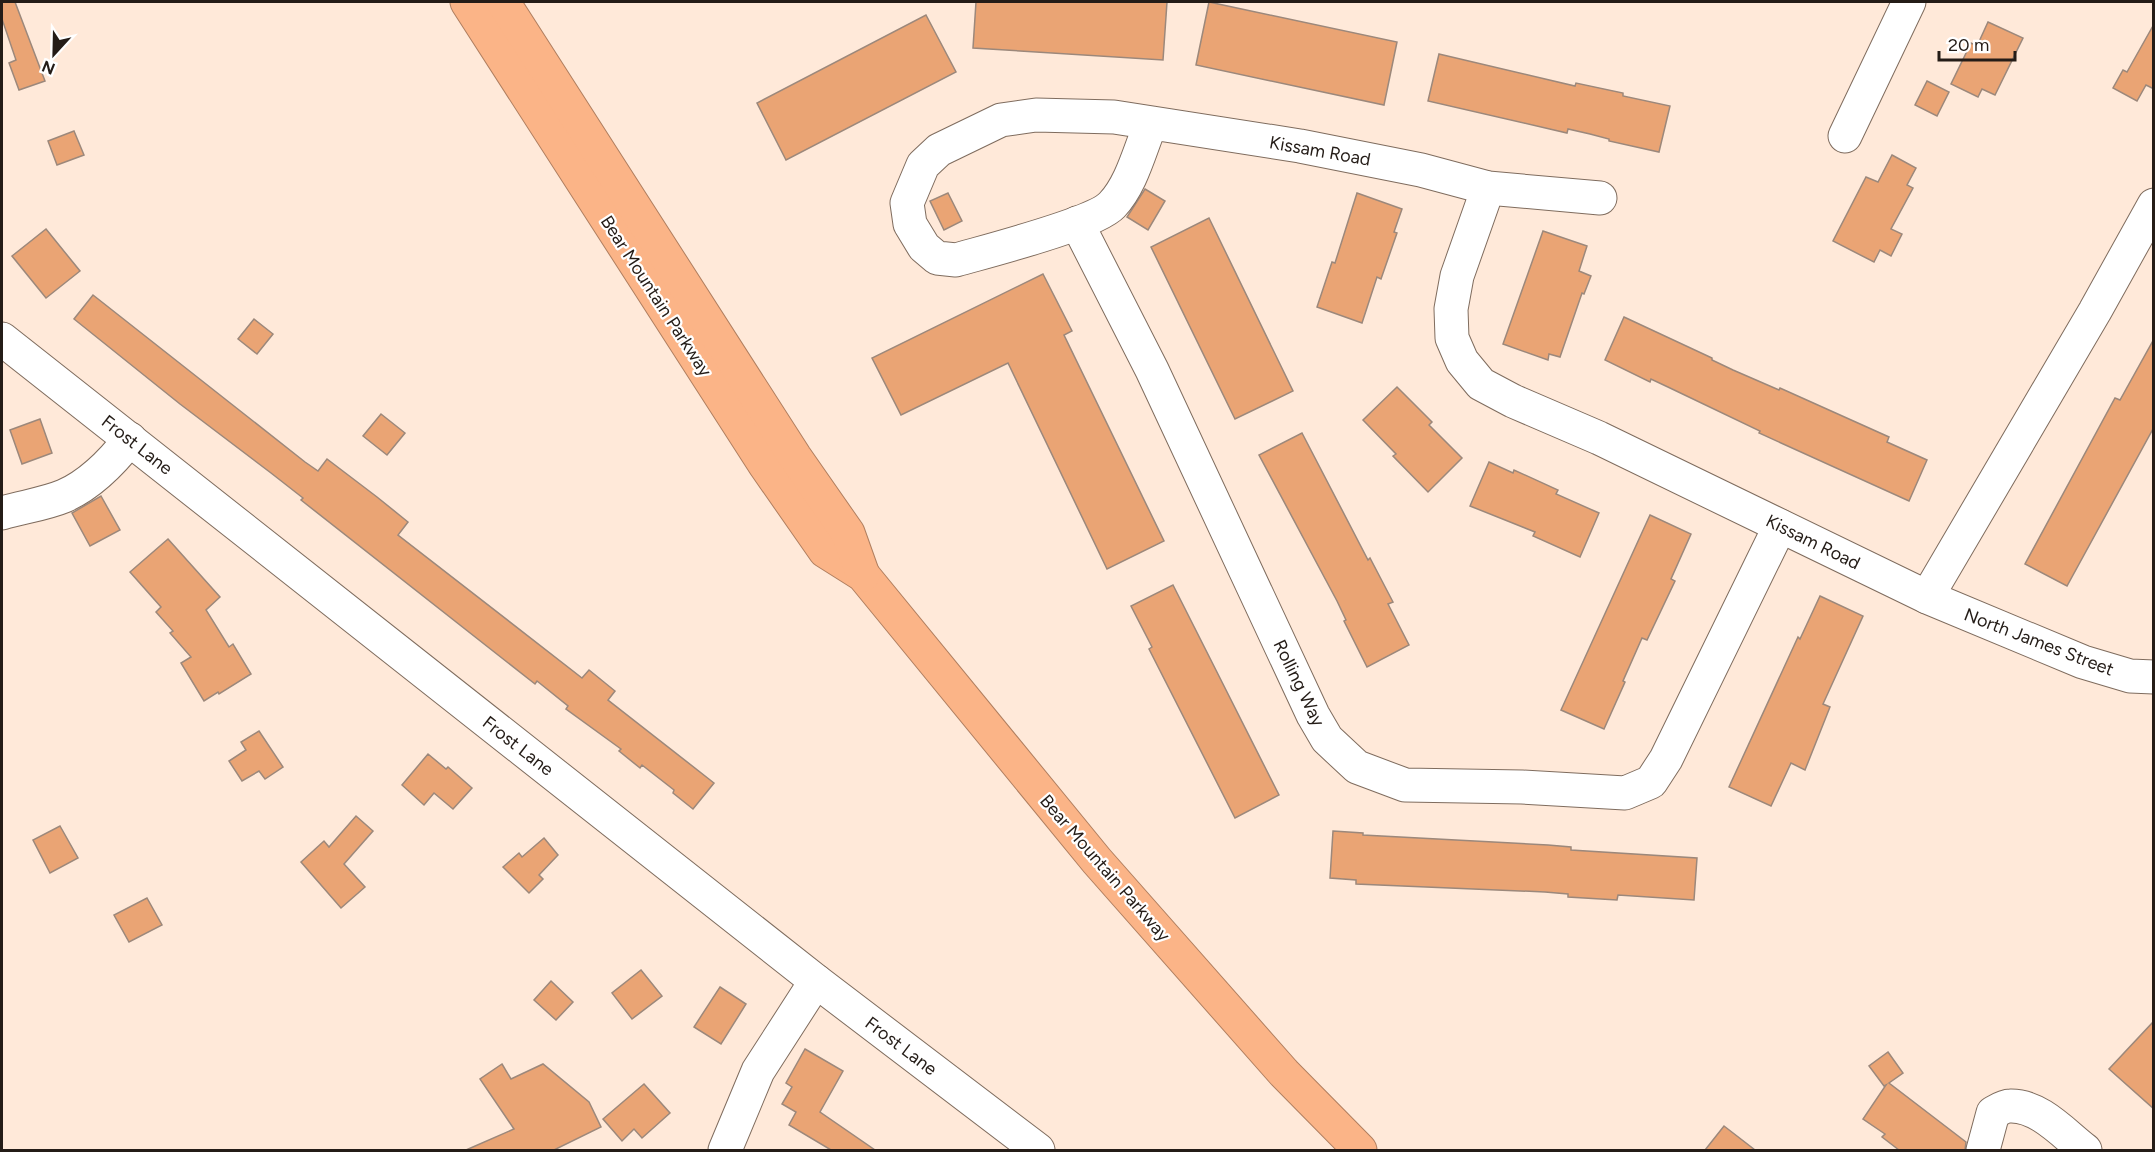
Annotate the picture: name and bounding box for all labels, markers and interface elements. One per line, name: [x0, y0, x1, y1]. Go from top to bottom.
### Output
north arrow: [24, 24, 84, 84]
scale bar: [1939, 24, 2016, 62]
text: 20 m: [1948, 34, 1989, 56]
text: N: [39, 56, 58, 79]
street label: Kissam Road: [1268, 131, 1372, 171]
street label: Bear Mountain Parkway: [596, 211, 717, 381]
street label: Frost Lane: [97, 410, 177, 480]
street label: Kissam Road: [1762, 510, 1864, 574]
street label: North James Street: [1961, 603, 2117, 681]
street label: Rolling Way: [1269, 636, 1330, 731]
street label: Frost Lane: [478, 711, 558, 781]
street label: Bear Mountain Parkway: [1035, 790, 1175, 946]
street label: Frost Lane: [861, 1012, 941, 1080]

